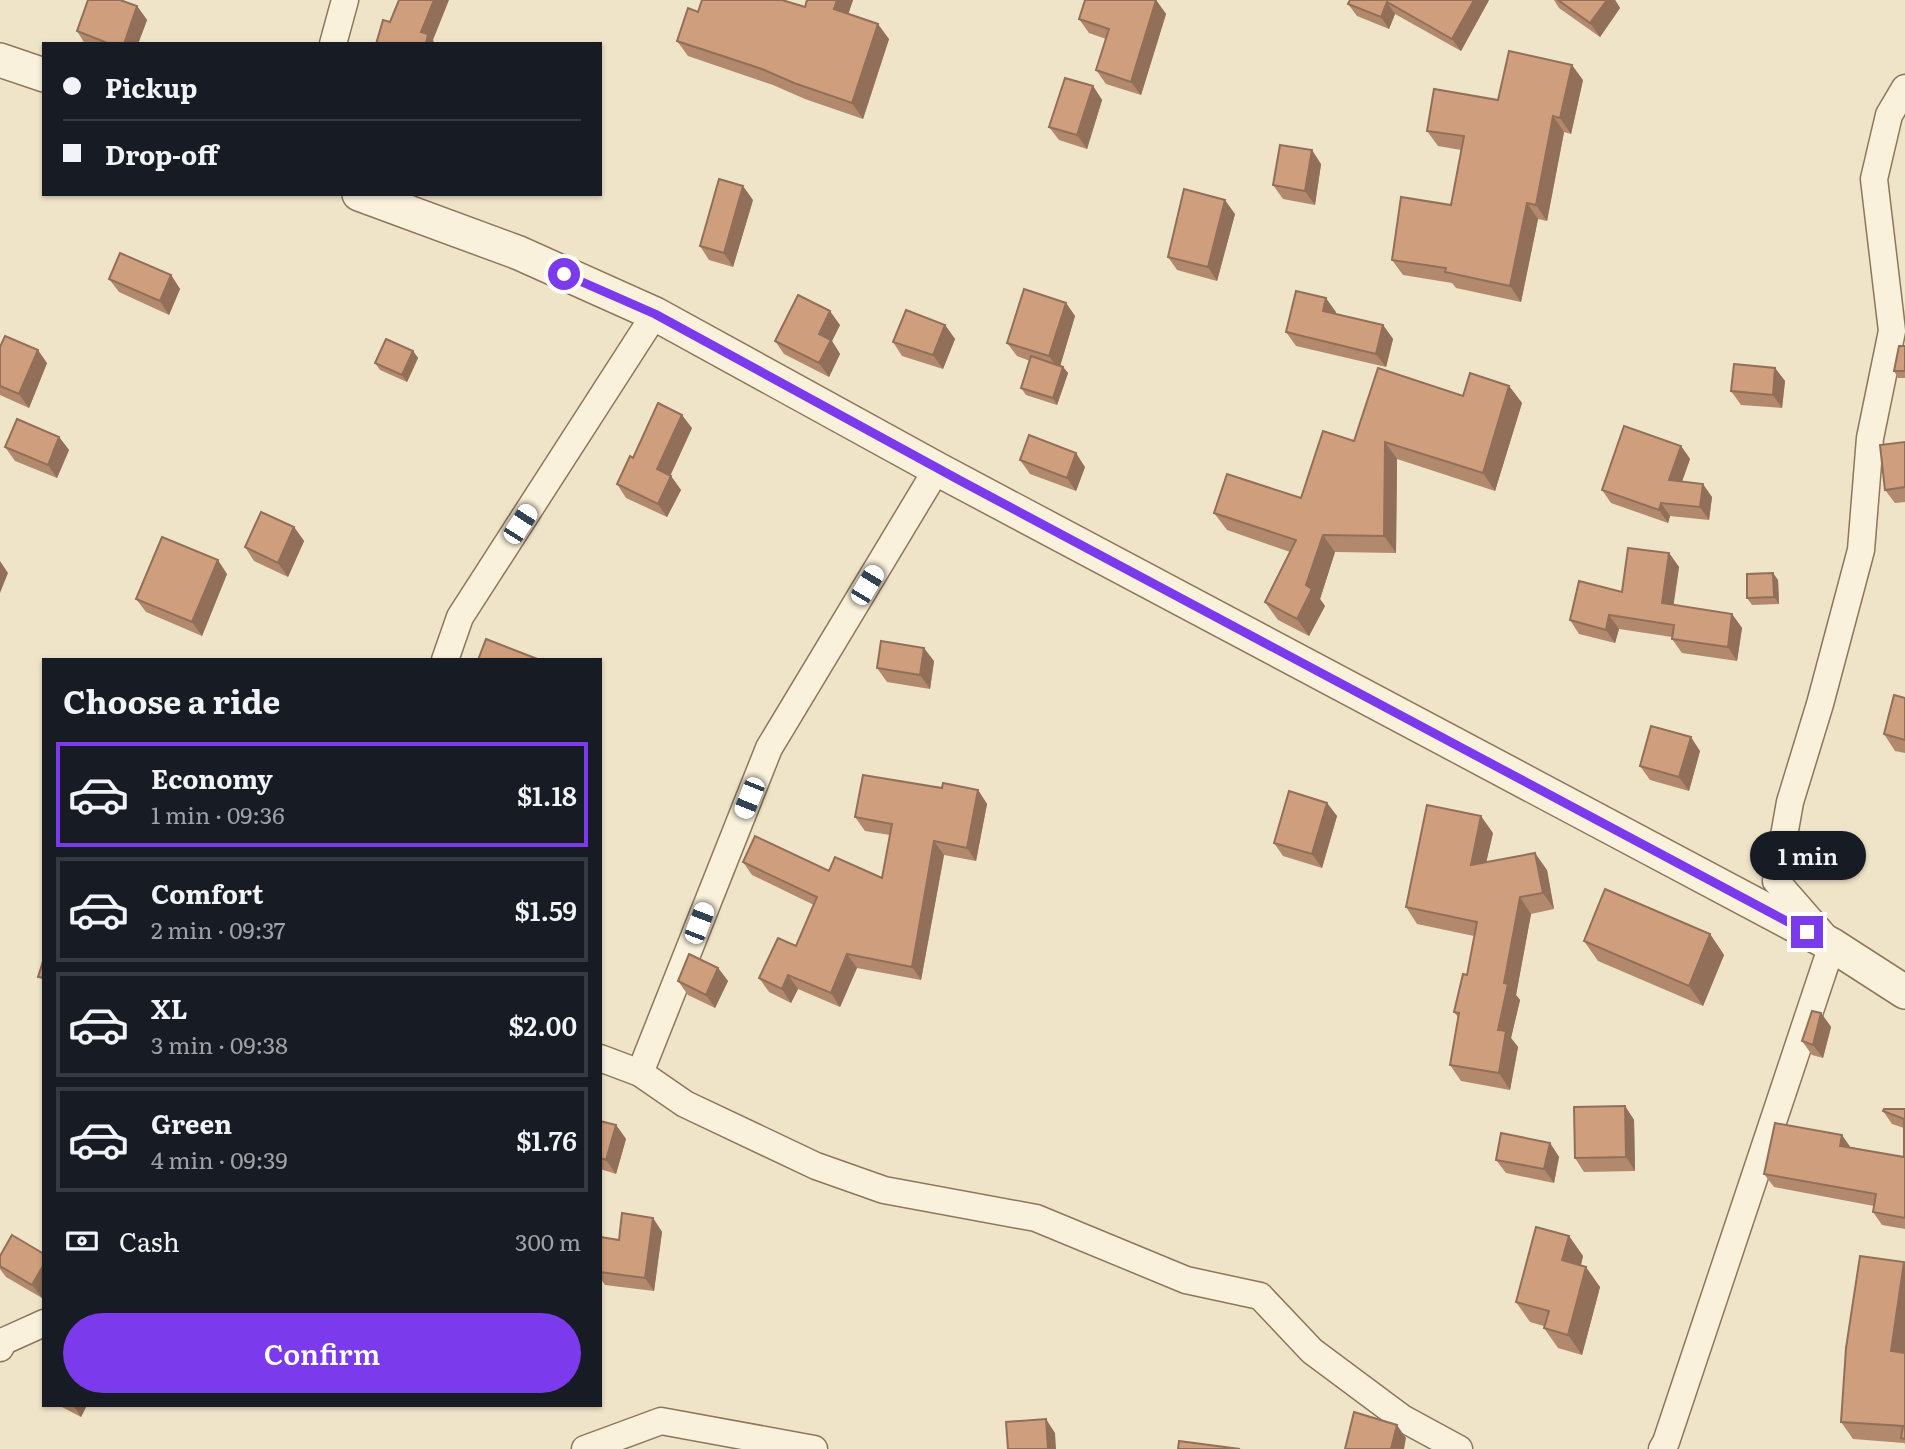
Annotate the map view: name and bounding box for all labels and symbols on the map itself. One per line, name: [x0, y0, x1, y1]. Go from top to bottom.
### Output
route start: [548, 258, 580, 290]
car: [500, 501, 541, 547]
car: [848, 562, 887, 608]
car: [732, 775, 767, 821]
callout: 1 min: [1749, 830, 1865, 880]
car: [682, 900, 717, 946]
route end: [1791, 916, 1823, 948]

